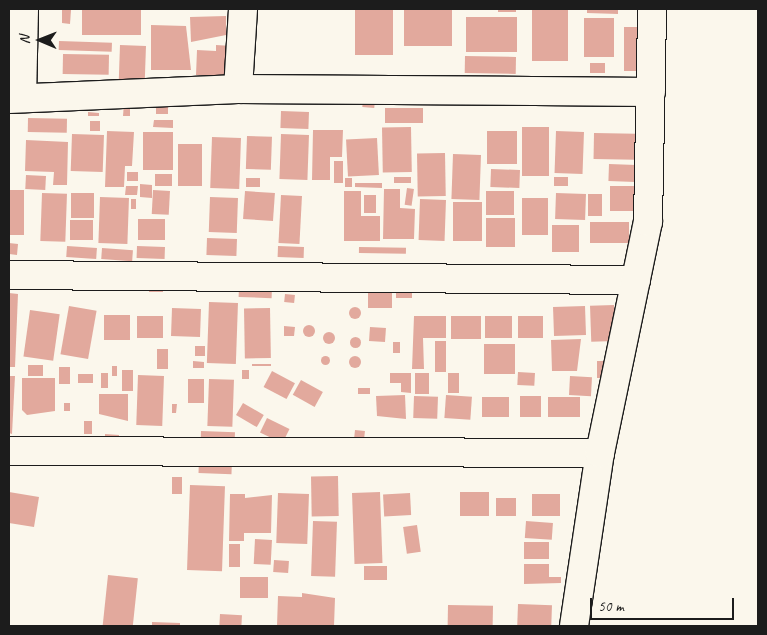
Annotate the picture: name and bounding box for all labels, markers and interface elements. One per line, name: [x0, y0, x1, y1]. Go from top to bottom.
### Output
north arrow: [15, 15, 65, 65]
text: N: [16, 35, 33, 44]
scale bar: [592, 588, 736, 620]
text: 50 m: [598, 597, 624, 616]

